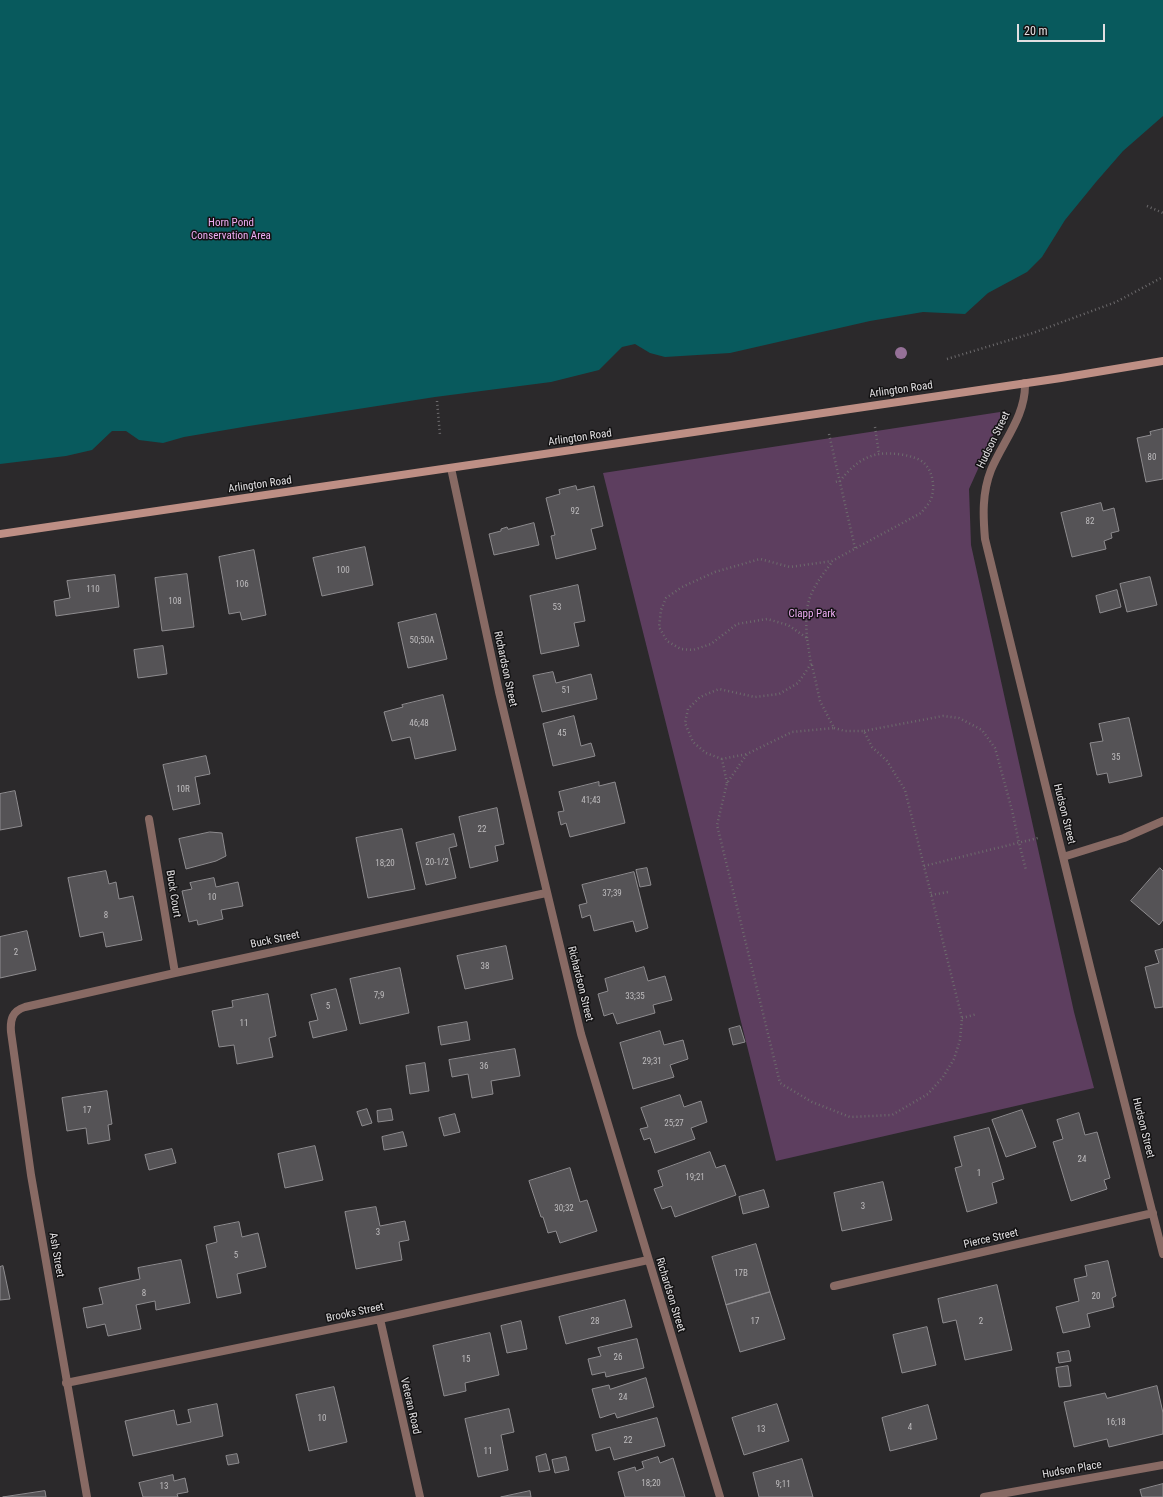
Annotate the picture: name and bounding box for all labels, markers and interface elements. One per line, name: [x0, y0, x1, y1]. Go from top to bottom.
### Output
scale bar: [1019, 16, 1107, 42]
text: 20 m: [1024, 24, 1048, 38]
park label: Horn Pond Conservation Area: [191, 216, 271, 242]
street label: Arlington Road: [868, 379, 934, 401]
street label: Hudson Street: [975, 409, 1013, 471]
street label: Arlington Road: [547, 427, 613, 449]
house number: 80: [1148, 453, 1156, 463]
street label: Arlington Road: [227, 474, 293, 496]
house number: 92: [571, 507, 579, 517]
house number: 82: [1086, 517, 1094, 527]
house number: 100: [336, 566, 350, 576]
house number: 106: [235, 580, 249, 590]
house number: 110: [86, 585, 100, 595]
house number: 108: [168, 597, 182, 607]
house number: 53: [553, 603, 561, 613]
park label: Clapp Park: [788, 607, 836, 621]
street label: Richardson Street: [491, 630, 519, 708]
house number: 50;50A: [410, 636, 434, 646]
house number: 51: [562, 686, 570, 696]
house number: 46;48: [409, 719, 429, 729]
house number: 45: [558, 729, 566, 739]
house number: 35: [1112, 753, 1120, 763]
street label: Hudson Street: [1050, 782, 1078, 846]
house number: 10R: [176, 785, 190, 795]
house number: 41;43: [581, 796, 601, 806]
house number: 22: [478, 825, 486, 835]
house number: 20-1/2: [425, 858, 449, 868]
house number: 18;20: [375, 859, 395, 869]
street label: Buck Court: [163, 869, 183, 919]
house number: 37;39: [602, 889, 622, 899]
house number: 10: [208, 893, 216, 903]
house number: 8: [104, 911, 108, 921]
street label: Buck Street: [249, 928, 301, 952]
street label: Richardson Street: [564, 945, 596, 1023]
house number: 2: [14, 948, 18, 958]
house number: 38: [481, 962, 489, 972]
house number: 7;9: [374, 991, 384, 1001]
house number: 33;35: [625, 992, 645, 1002]
house number: 5: [326, 1002, 330, 1012]
house number: 11: [240, 1019, 248, 1029]
house number: 29;31: [642, 1057, 662, 1067]
house number: 36: [480, 1062, 488, 1072]
street label: Hudson Street: [1129, 1096, 1157, 1160]
house number: 17: [83, 1106, 91, 1116]
house number: 25;27: [664, 1119, 684, 1129]
house number: 24: [1078, 1155, 1086, 1165]
house number: 1: [977, 1169, 981, 1179]
house number: 19;21: [685, 1173, 705, 1183]
house number: 3: [861, 1202, 865, 1212]
house number: 30;32: [554, 1204, 574, 1214]
street label: Pierce Street: [962, 1226, 1020, 1252]
house number: 3: [376, 1228, 380, 1238]
street label: Ash Street: [46, 1232, 66, 1278]
house number: 5: [234, 1251, 238, 1261]
street label: Richardson Street: [652, 1256, 688, 1334]
house number: 17B: [734, 1269, 748, 1279]
house number: 8: [142, 1289, 146, 1299]
house number: 20: [1092, 1292, 1100, 1302]
street label: Brooks Street: [325, 1300, 385, 1326]
house number: 28: [591, 1317, 599, 1327]
house number: 17: [751, 1317, 759, 1327]
house number: 2: [979, 1317, 983, 1327]
house number: 26: [614, 1353, 622, 1363]
house number: 15: [462, 1355, 470, 1365]
street label: Veteran Road: [397, 1376, 423, 1436]
house number: 24: [619, 1393, 627, 1403]
house number: 10: [318, 1414, 326, 1424]
house number: 16;18: [1106, 1418, 1126, 1428]
house number: 4: [908, 1423, 912, 1433]
house number: 13: [757, 1425, 765, 1435]
house number: 22: [624, 1436, 632, 1446]
house number: 11: [484, 1447, 492, 1457]
street label: Hudson Place: [1041, 1458, 1103, 1482]
house number: 18;20: [641, 1479, 661, 1489]
house number: 9;11: [775, 1480, 791, 1490]
house number: 13: [160, 1482, 168, 1492]

